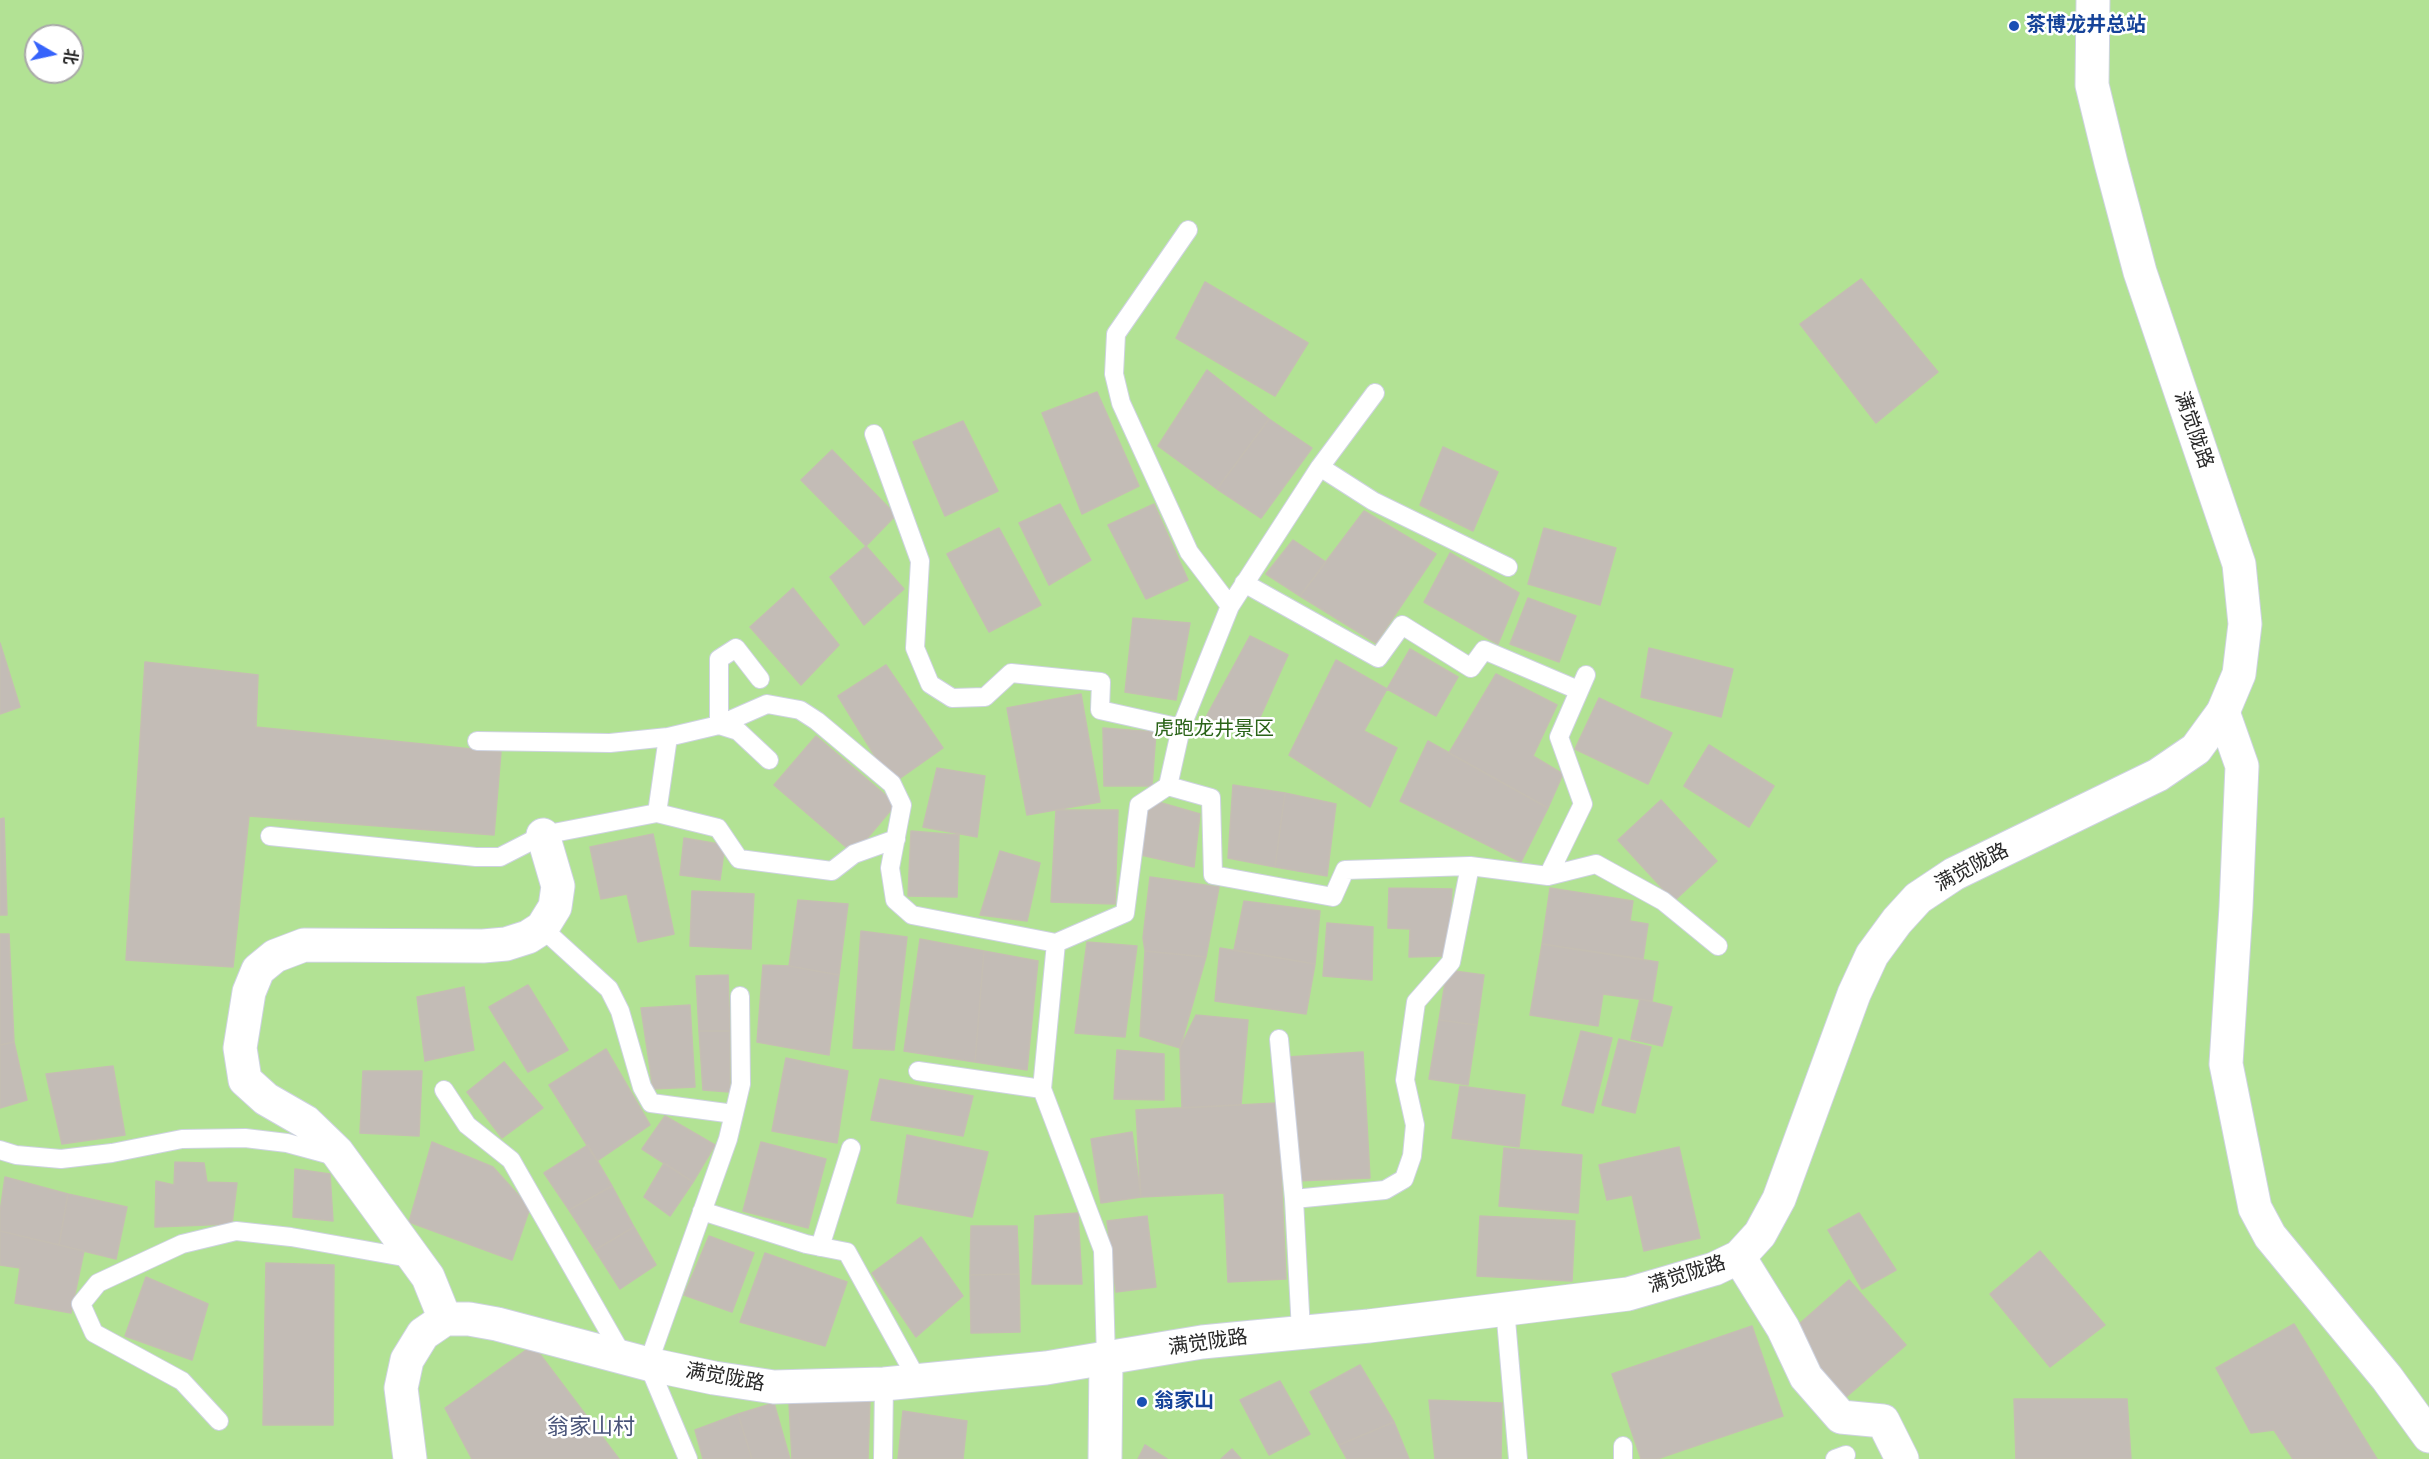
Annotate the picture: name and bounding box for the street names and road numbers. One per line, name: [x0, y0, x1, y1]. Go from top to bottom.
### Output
street label: 满觉陇路: [2169, 388, 2217, 472]
street label: 满觉陇路: [1931, 839, 2013, 897]
street label: 满觉陇路: [1645, 1251, 1729, 1299]
street label: 满觉陇路: [1167, 1326, 1249, 1360]
street label: 满觉陇路: [684, 1359, 766, 1397]

